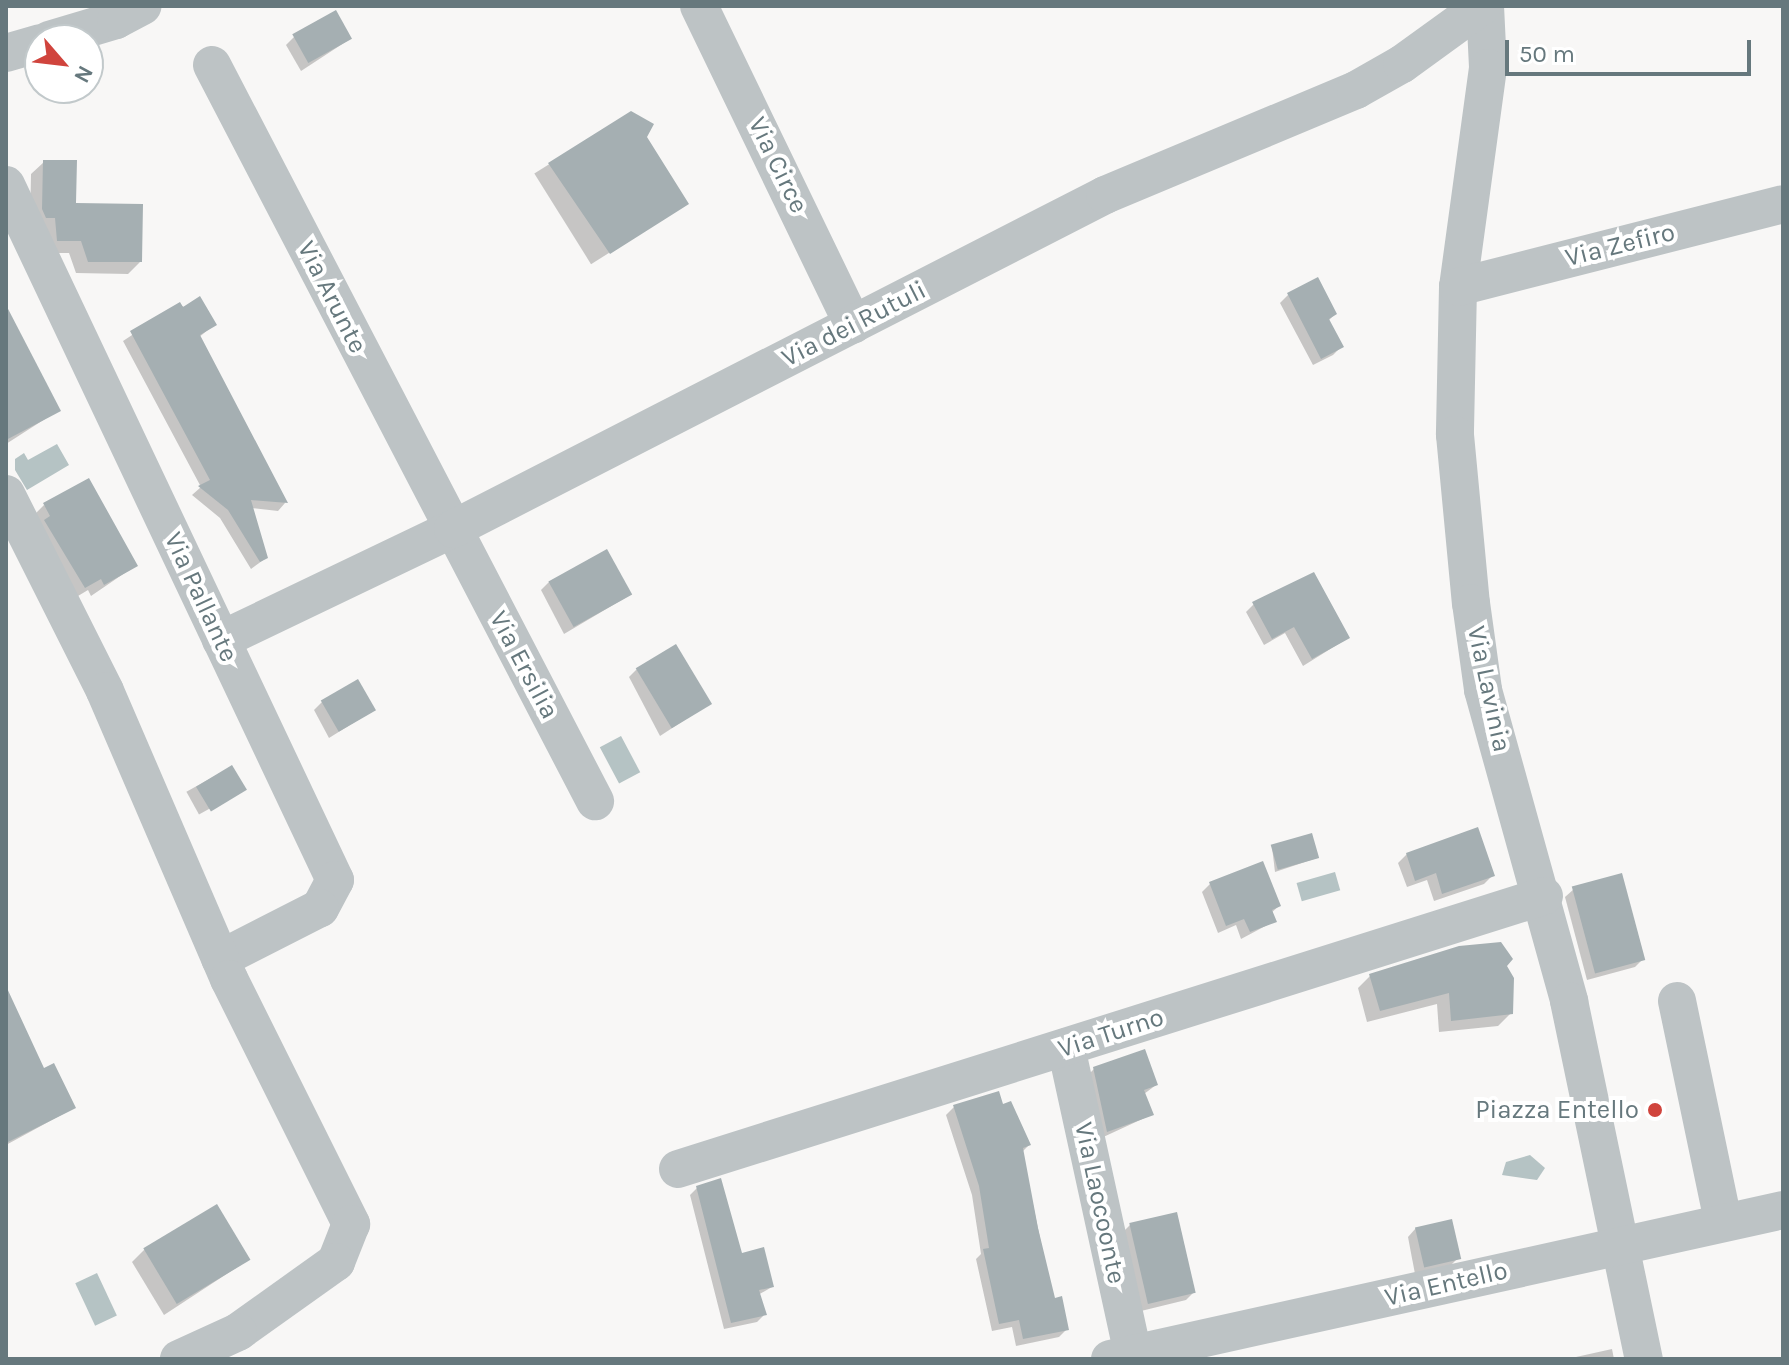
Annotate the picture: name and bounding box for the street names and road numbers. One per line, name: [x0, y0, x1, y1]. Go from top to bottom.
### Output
street label: Via Circe: [741, 112, 815, 218]
street label: Via Zefiro: [1562, 216, 1678, 274]
street label: Via Arunte: [290, 236, 374, 358]
street label: Via dei Rutuli: [777, 274, 931, 374]
street label: Via Pallante: [157, 527, 245, 667]
street label: Via Ersilia: [483, 606, 565, 724]
street label: Via Lavinia: [1460, 623, 1518, 755]
street label: Via Turno: [1054, 1001, 1168, 1065]
street label: Via Laocoonte: [1068, 1119, 1132, 1287]
street label: Via Entello: [1382, 1255, 1510, 1313]

